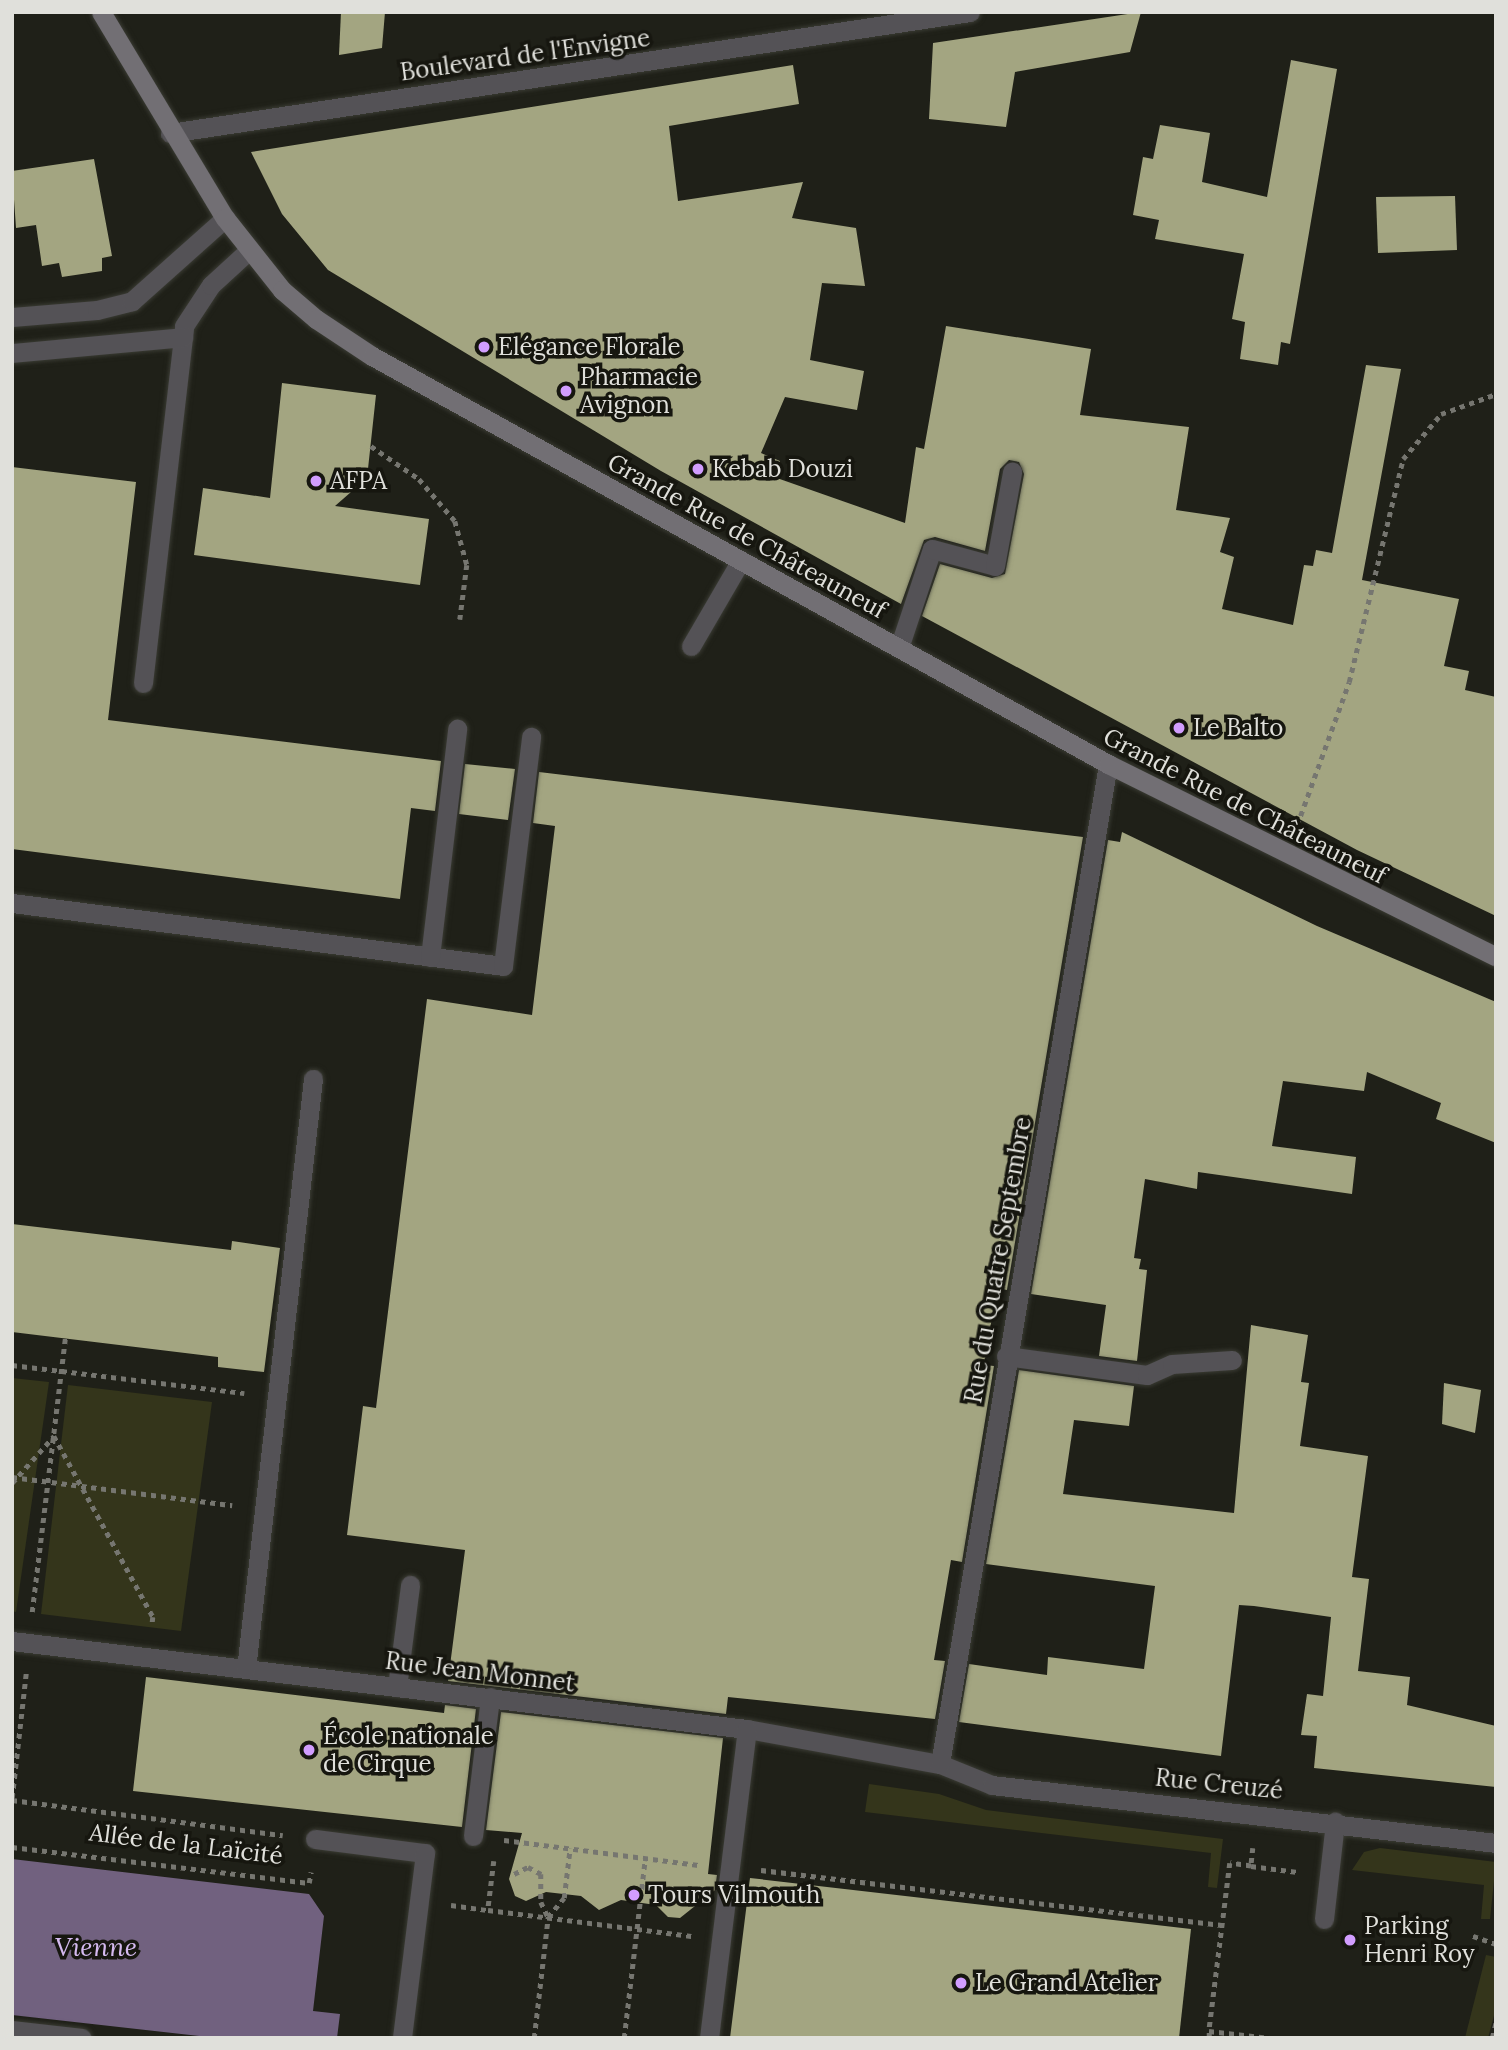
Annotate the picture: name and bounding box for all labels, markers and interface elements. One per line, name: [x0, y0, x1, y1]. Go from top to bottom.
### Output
street label: Boulevard de l'Envigne: [398, 23, 652, 87]
place label: Elégance Florale: [498, 333, 681, 361]
marker: Elégance Florale: [476, 339, 492, 355]
place label: Pharmacie Avignon: [580, 363, 698, 419]
marker: Pharmacie Avignon: [558, 383, 574, 399]
street label: Grande Rue de Châteauneuf: [603, 447, 891, 625]
place label: Kebab Douzi: [712, 455, 853, 483]
marker: Kebab Douzi: [690, 461, 706, 477]
place label: AFPA: [330, 467, 387, 495]
marker: AFPA: [308, 473, 324, 489]
place label: Le Balto: [1193, 714, 1283, 742]
marker: Le Balto: [1171, 720, 1187, 736]
street label: Grande Rue de Châteauneuf: [1099, 722, 1391, 890]
street label: Rue du Quatre Septembre: [959, 1115, 1037, 1405]
street label: Rue Jean Monnet: [384, 1646, 576, 1698]
place label: École nationale de Cirque: [323, 1722, 494, 1778]
marker: École nationale de Cirque: [301, 1742, 317, 1758]
street label: Rue Creuzé: [1154, 1763, 1284, 1805]
street label: Allée de la Laïcité: [88, 1818, 284, 1870]
place label: Tours Vilmouth: [648, 1881, 820, 1909]
marker: Tours Vilmouth: [626, 1887, 642, 1903]
place label: Parking Henri Roy: [1364, 1912, 1475, 1968]
water label: Vienne: [55, 1931, 137, 1963]
marker: Parking Henri Roy: [1342, 1932, 1358, 1948]
place label: Le Grand Atelier: [975, 1969, 1158, 1997]
marker: Le Grand Atelier: [953, 1975, 969, 1991]

